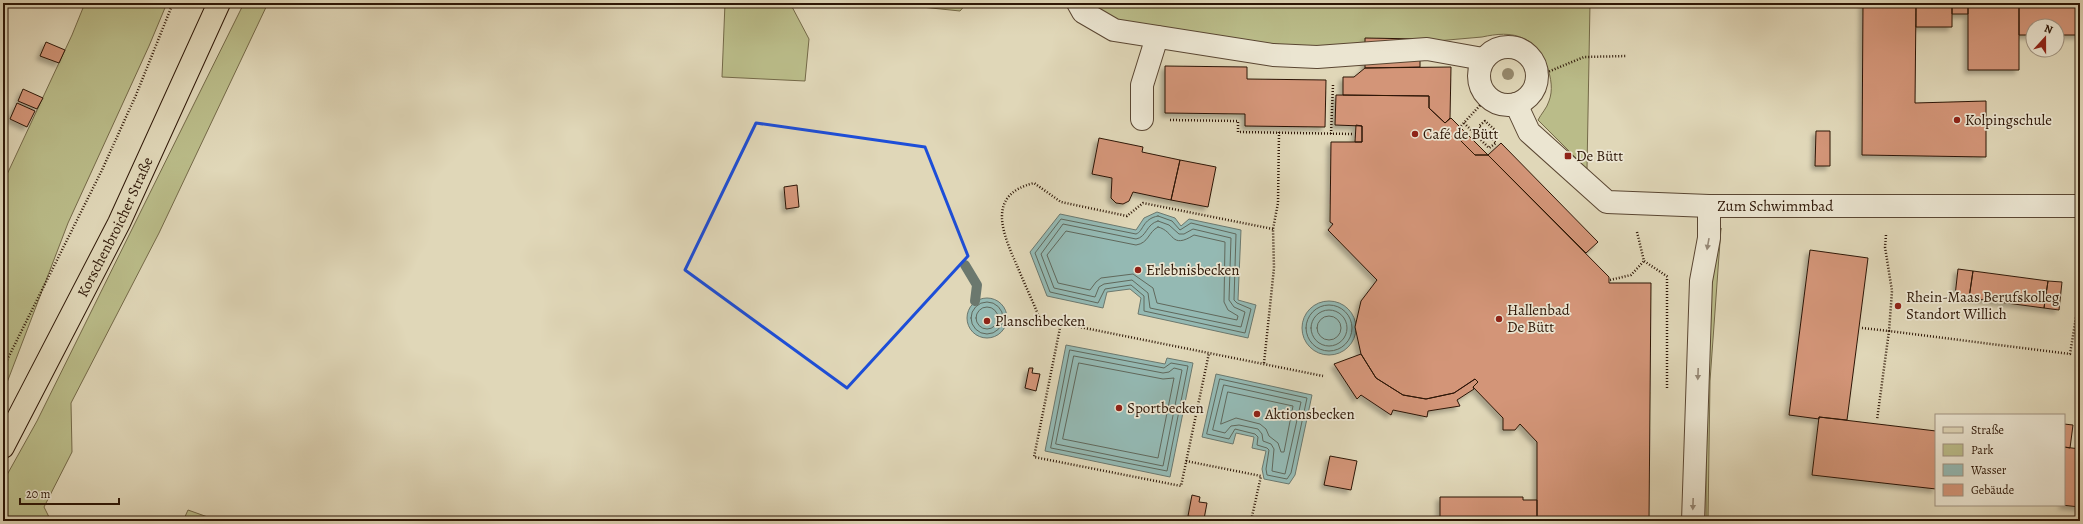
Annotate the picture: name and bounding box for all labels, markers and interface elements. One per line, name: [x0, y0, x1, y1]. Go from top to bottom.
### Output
north arrow: [2025, 18, 2065, 58]
text: N: [2042, 21, 2055, 38]
place label: Kolpingschule: [1965, 110, 2052, 130]
marker: Kolpingschule: [1952, 115, 1962, 125]
place label: Café de Bütt: [1423, 124, 1499, 144]
marker: Café de Bütt: [1410, 129, 1420, 139]
place label: De Bütt: [1576, 146, 1623, 166]
marker: De Bütt: [1563, 151, 1573, 161]
street label: Korschenbroicher Straße: [72, 154, 158, 300]
street label: Zum Schwimmbad: [1717, 196, 1834, 216]
one-way arrow: [1705, 238, 1711, 251]
place label: Erlebnisbecken: [1146, 260, 1239, 280]
marker: Erlebnisbecken: [1133, 265, 1143, 275]
place label: Rhein-Maas Berufskolleg Standort Willich: [1906, 287, 2060, 324]
place label: Hallenbad De Bütt: [1507, 300, 1571, 337]
marker: Rhein-Maas Berufskolleg Standort Willich: [1893, 301, 1903, 311]
place label: Planschbecken: [995, 311, 1085, 331]
marker: Hallenbad De Bütt: [1494, 314, 1504, 324]
marker: Planschbecken: [982, 316, 992, 326]
one-way arrow: [1695, 368, 1701, 381]
place label: Sportbecken: [1127, 398, 1204, 418]
marker: Sportbecken: [1114, 403, 1124, 413]
place label: Aktionsbecken: [1264, 404, 1355, 424]
marker: Aktionsbecken: [1252, 409, 1262, 419]
legend: [1935, 414, 2065, 506]
text: Straße: [1971, 422, 2004, 438]
text: Park: [1971, 442, 1994, 458]
text: Wasser: [1970, 462, 2007, 478]
scale bar: [20, 480, 119, 506]
text: Gebäude: [1971, 482, 2014, 498]
text: 20 m: [26, 486, 50, 502]
one-way arrow: [1690, 498, 1696, 511]

